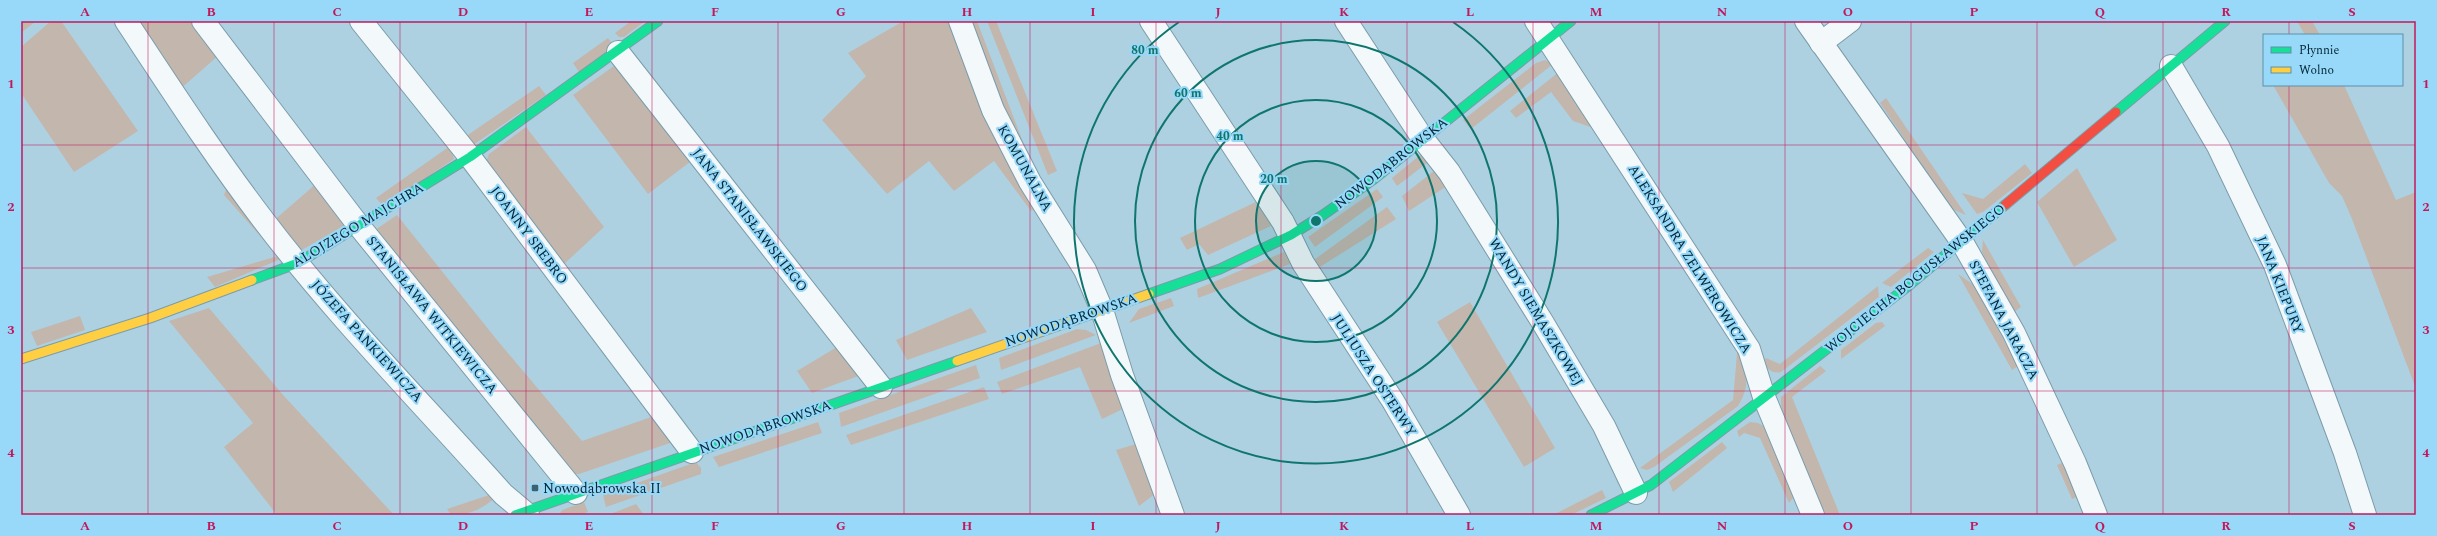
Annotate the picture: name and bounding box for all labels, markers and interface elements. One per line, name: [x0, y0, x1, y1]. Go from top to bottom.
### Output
text: A: [80, 2, 90, 22]
text: B: [206, 2, 216, 22]
text: C: [332, 2, 342, 22]
text: D: [458, 2, 468, 22]
text: E: [585, 2, 594, 22]
text: F: [711, 2, 719, 22]
text: G: [836, 2, 846, 22]
text: H: [962, 2, 973, 22]
text: I: [1090, 2, 1096, 22]
text: J: [1215, 2, 1221, 22]
text: K: [1339, 2, 1349, 22]
text: L: [1466, 2, 1474, 22]
text: M: [1590, 2, 1603, 22]
text: N: [1717, 2, 1728, 22]
text: O: [1843, 2, 1853, 22]
text: P: [1970, 2, 1979, 22]
text: Q: [2095, 2, 2106, 22]
text: R: [2221, 2, 2231, 22]
text: S: [2348, 2, 2356, 22]
legend: [2263, 34, 2403, 86]
text: 80 m: [1131, 41, 1159, 60]
text: Płynnie: [2299, 41, 2340, 60]
text: Wolno: [2299, 61, 2334, 80]
text: 1: [7, 74, 15, 94]
text: 1: [2422, 74, 2430, 94]
text: 60 m: [1174, 84, 1202, 103]
street label: NOWODĄBROWSKA: [1330, 112, 1452, 214]
street label: KOMUNALNA: [992, 121, 1058, 216]
text: 40 m: [1216, 127, 1244, 146]
street label: JANA STANISŁAWSKIEGO: [687, 144, 813, 296]
street label: ALEKSANDRA ZELWEROWICZA: [1623, 160, 1757, 358]
text: 20 m: [1260, 170, 1288, 189]
street label: ALOJZEGO MAJCHRA: [288, 177, 428, 273]
street label: JOANNY SREBRO: [485, 181, 573, 289]
text: 2: [7, 197, 15, 217]
text: 2: [2422, 197, 2430, 217]
street label: WOJCIECHA BOGUSŁAWSKIEGO: [1820, 198, 2010, 358]
centre of rings: [1309, 214, 1323, 228]
street label: STANISŁAWA WITKIEWICZA: [361, 231, 503, 399]
street label: JANA KIEPURY: [2251, 233, 2309, 337]
street label: WANDY SIEMASZKOWEJ: [1483, 234, 1589, 390]
street label: STEFANA JARACZA: [1964, 256, 2045, 384]
street label: JÓZEFA PANKIEWICZA: [306, 275, 428, 407]
street label: NOWODĄBROWSKA: [1002, 287, 1140, 353]
street label: JULIUSZA OSTERWY: [1326, 309, 1422, 441]
text: 3: [7, 320, 15, 340]
text: 3: [2422, 320, 2430, 340]
street label: NOWODĄBROWSKA: [696, 394, 834, 460]
text: 4: [7, 443, 15, 463]
text: 4: [2422, 443, 2430, 463]
place label: Nowodąbrowska II: [543, 478, 661, 499]
marker: Nowodąbrowska II: [530, 483, 540, 493]
text: A: [80, 516, 90, 536]
text: B: [206, 516, 216, 536]
text: C: [332, 516, 342, 536]
text: D: [458, 516, 468, 536]
text: E: [585, 516, 594, 536]
text: F: [711, 516, 719, 536]
text: G: [836, 516, 846, 536]
text: H: [962, 516, 973, 536]
text: I: [1090, 516, 1096, 536]
text: J: [1215, 516, 1221, 536]
text: K: [1339, 516, 1349, 536]
text: L: [1466, 516, 1474, 536]
text: M: [1590, 516, 1603, 536]
text: N: [1717, 516, 1728, 536]
text: O: [1843, 516, 1853, 536]
text: P: [1970, 516, 1979, 536]
text: Q: [2095, 516, 2106, 536]
text: R: [2221, 516, 2231, 536]
text: S: [2348, 516, 2356, 536]

